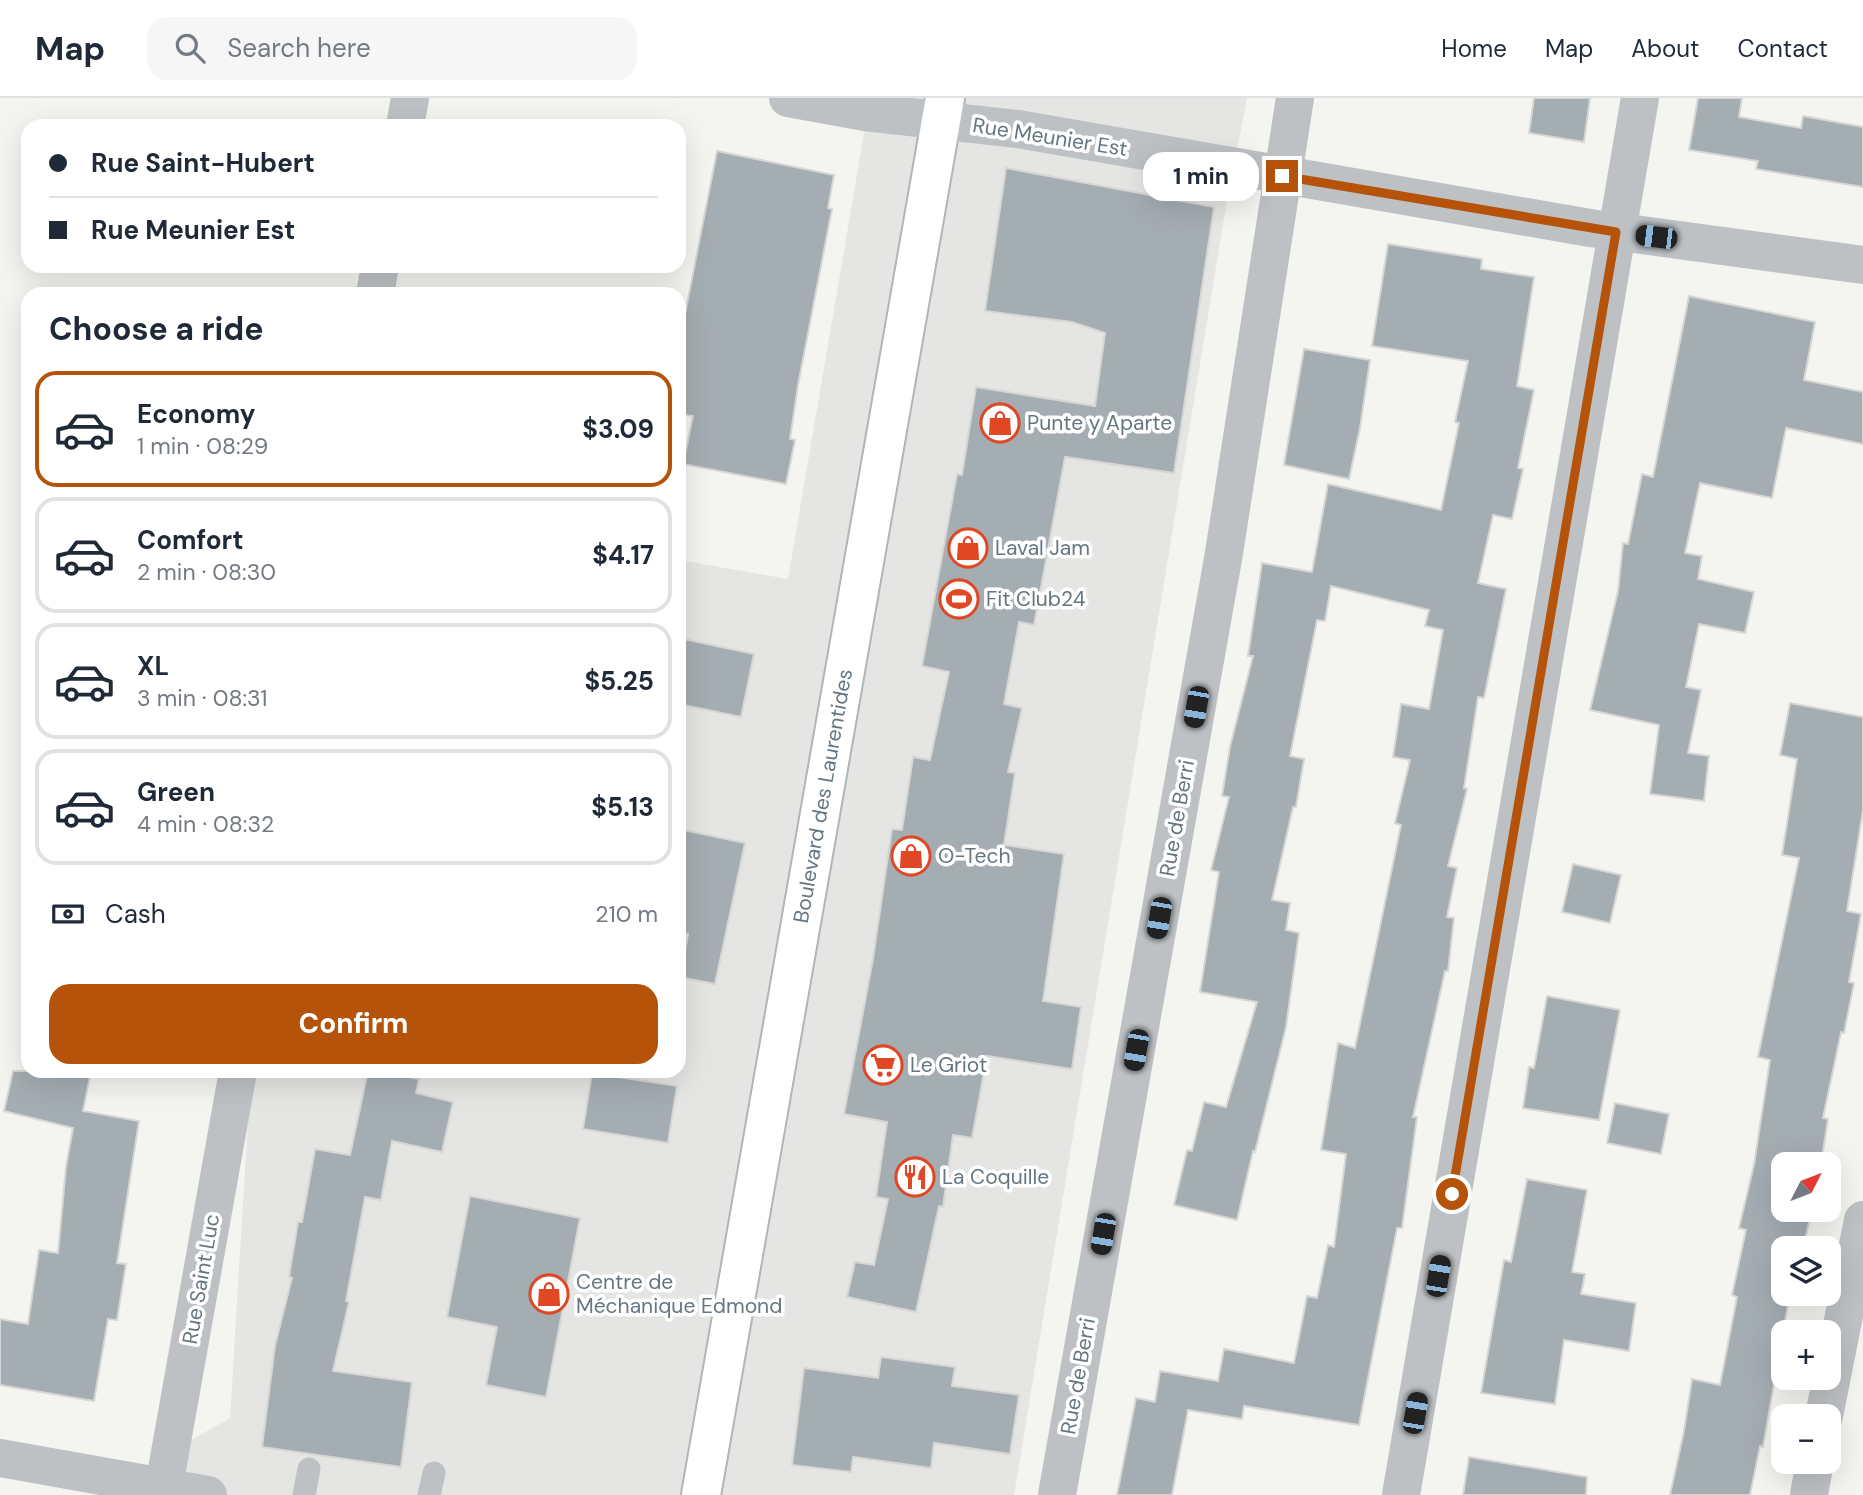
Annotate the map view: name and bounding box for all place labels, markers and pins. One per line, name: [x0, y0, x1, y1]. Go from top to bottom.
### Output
shop icon: Punte y Aparte: [979, 402, 1021, 444]
place label: Punte y Aparte: [1027, 409, 1172, 437]
shop icon: Laval Jam: [947, 527, 989, 569]
place label: Laval Jam: [995, 534, 1090, 562]
sports icon: Fit Club24: [938, 578, 980, 620]
place label: Fit Club24: [986, 585, 1086, 613]
shop icon: O-Tech: [890, 835, 932, 877]
place label: O-Tech: [938, 842, 1010, 870]
supermarket icon: Le Griot: [862, 1044, 904, 1086]
place label: Le Griot: [910, 1051, 987, 1079]
restaurant icon: La Coquille: [894, 1156, 936, 1198]
place label: La Coquille: [942, 1163, 1049, 1191]
place label: Centre de Méchanique Edmond: [576, 1268, 782, 1320]
shop icon: Centre de Méchanique Edmond: [528, 1273, 570, 1315]

